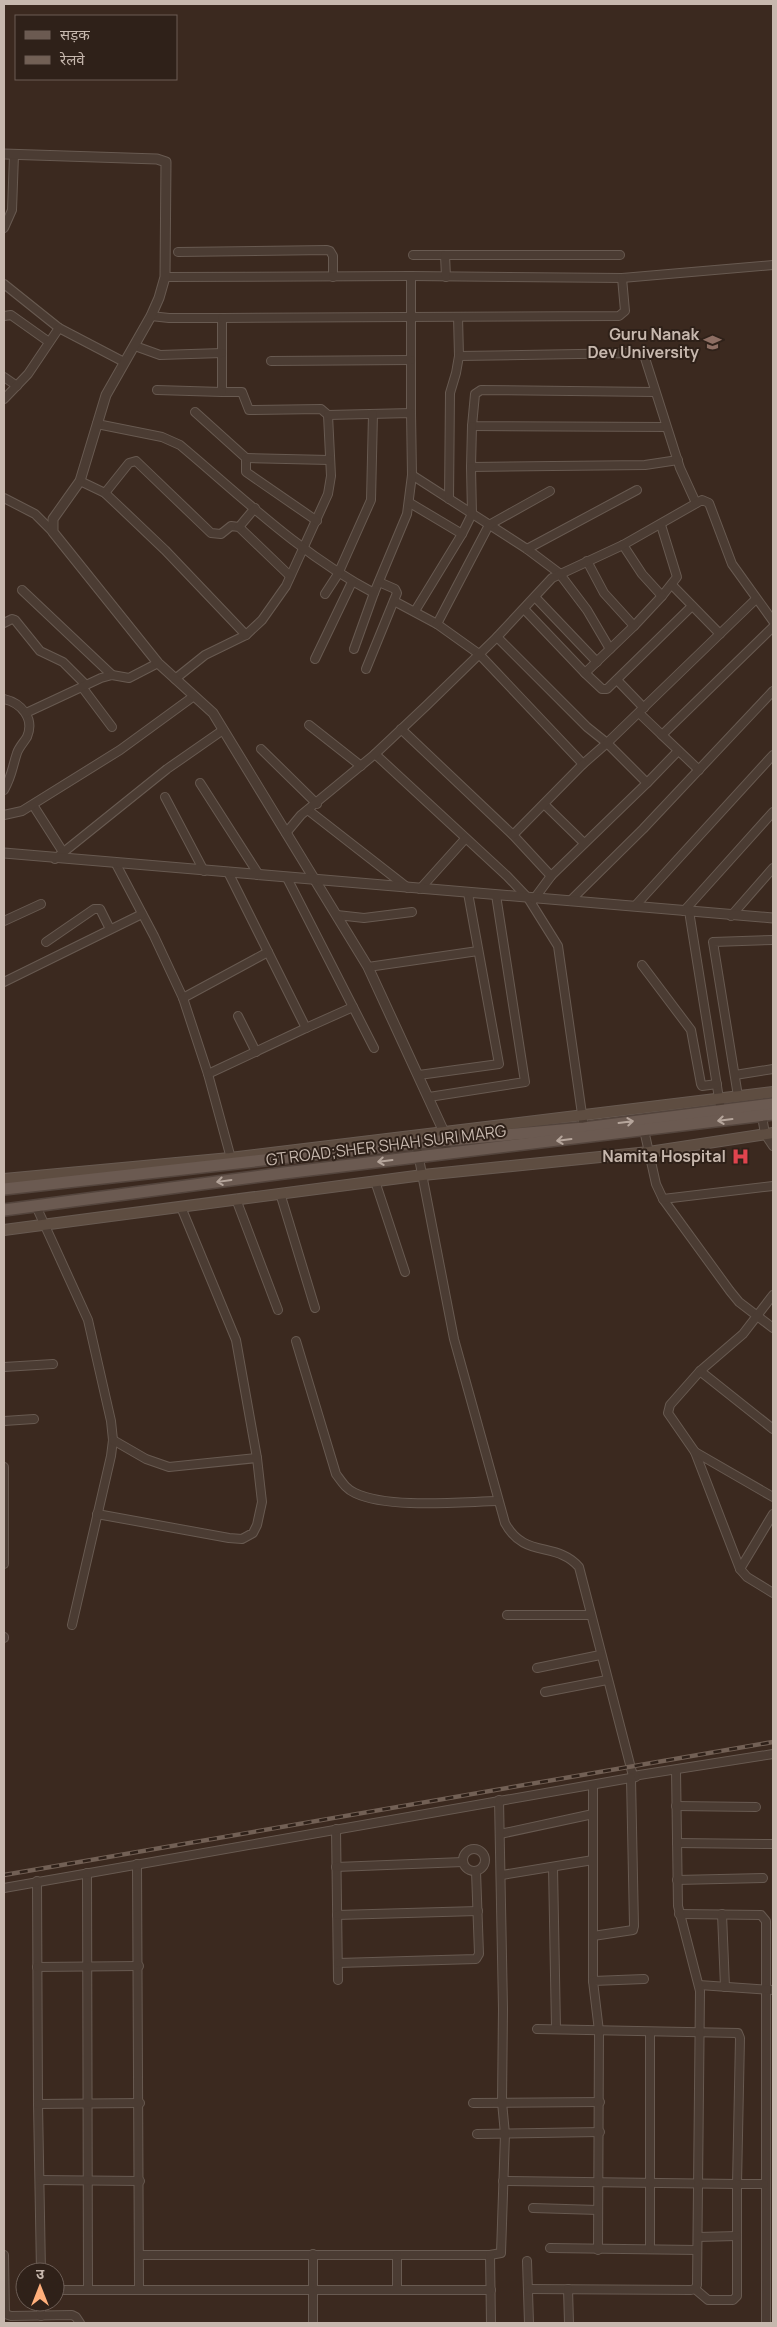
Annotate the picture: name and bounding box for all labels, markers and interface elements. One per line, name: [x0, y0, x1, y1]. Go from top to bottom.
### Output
legend: [15, 15, 178, 80]
text: सड़क: [60, 24, 90, 45]
text: रेलवे: [59, 49, 85, 70]
place label: Guru Nanak Dev University: [587, 323, 699, 363]
school or university icon: Guru Nanak Dev University: [703, 333, 723, 353]
one-way arrow: [717, 1115, 733, 1125]
one-way arrow: [618, 1117, 634, 1127]
street label: GT ROAD;SHER SHAH SURI MARG: [265, 1119, 507, 1171]
one-way arrow: [556, 1135, 572, 1145]
place label: Namita Hospital: [602, 1145, 726, 1167]
hospital icon: Namita Hospital: [730, 1146, 750, 1166]
one-way arrow: [377, 1156, 393, 1166]
one-way arrow: [216, 1177, 232, 1187]
north arrow: [15, 2262, 65, 2312]
text: उ: [36, 2264, 45, 2283]

